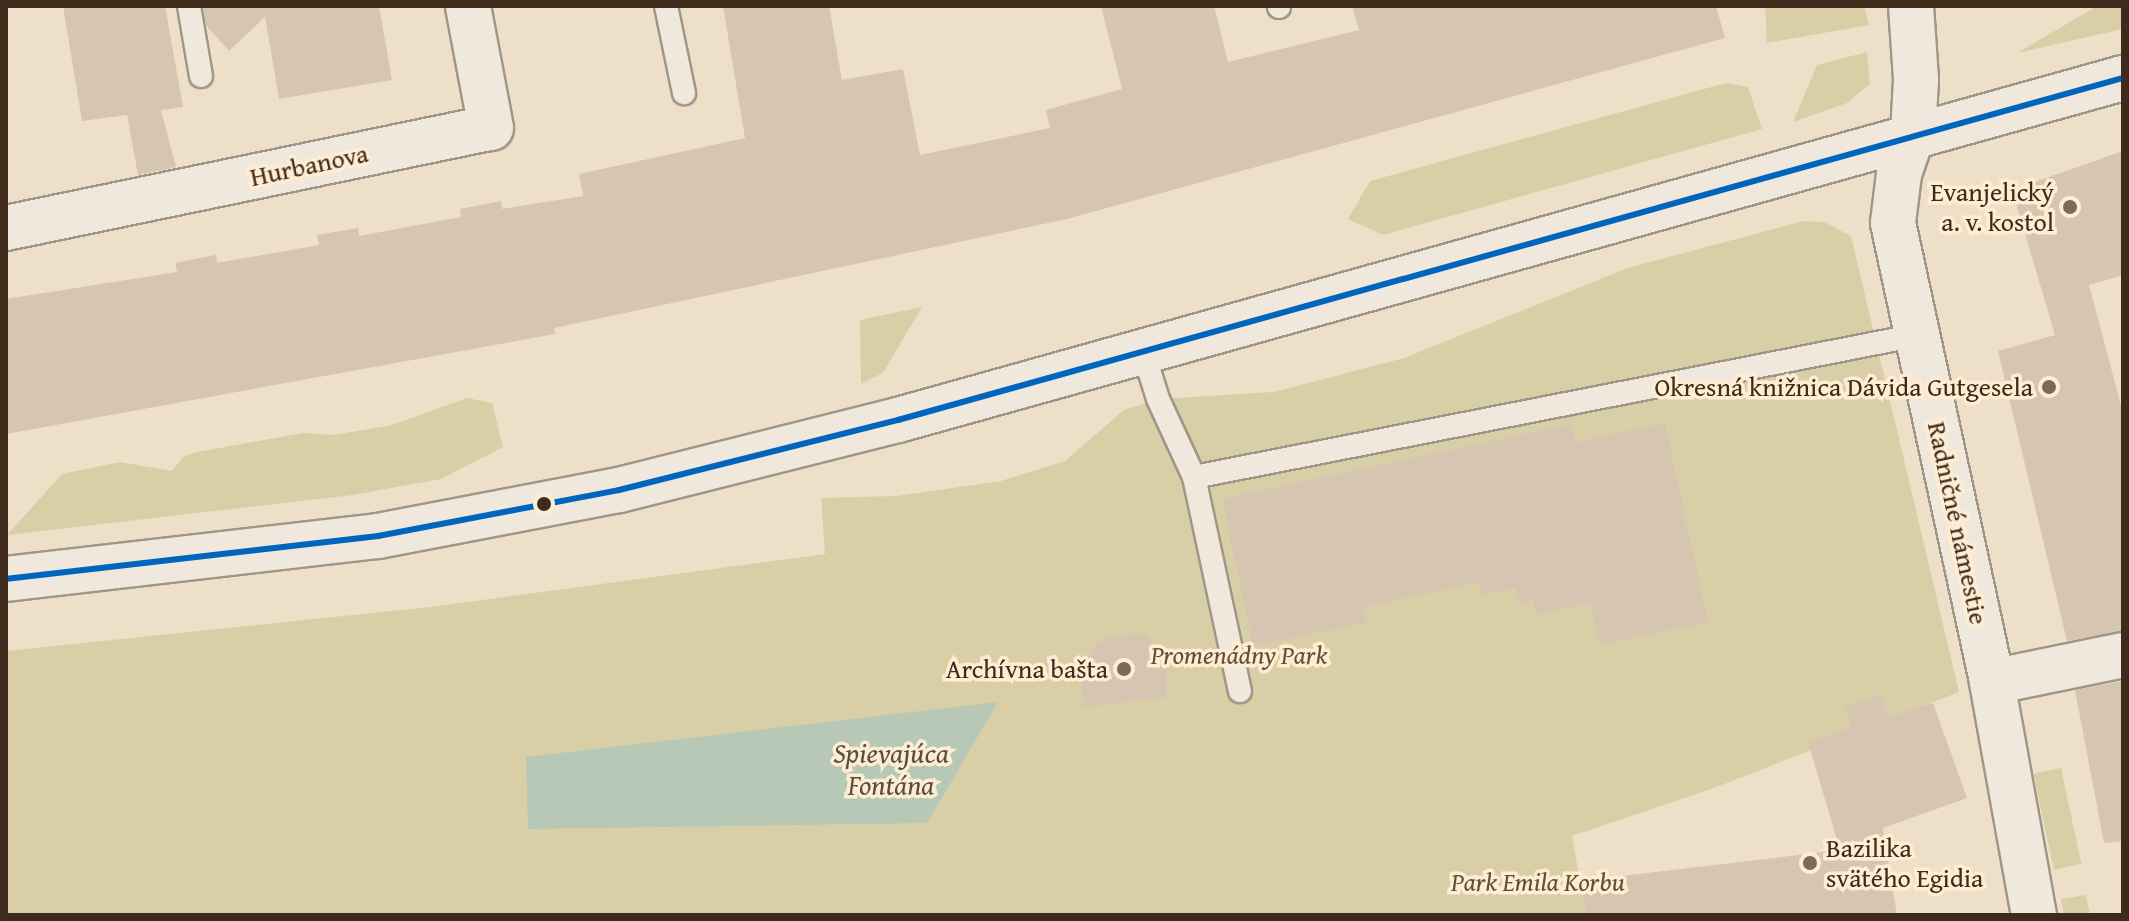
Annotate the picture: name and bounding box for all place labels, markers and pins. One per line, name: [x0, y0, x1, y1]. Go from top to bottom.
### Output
place label: Evanjelický a. v. kostol: [1930, 176, 2054, 238]
marker: Evanjelický a. v. kostol: [2061, 198, 2079, 216]
place label: Okresná knižnica Dávida Gutgesela: [1655, 371, 2033, 403]
marker: Okresná knižnica Dávida Gutgesela: [2040, 378, 2058, 396]
unlabelled marker: [536, 496, 552, 512]
place label: Archívna bašta: [946, 653, 1108, 685]
marker: Archívna bašta: [1115, 660, 1133, 678]
place label: Bazilika svätého Egidia: [1826, 832, 1983, 894]
marker: Bazilika svätého Egidia: [1801, 854, 1819, 872]

